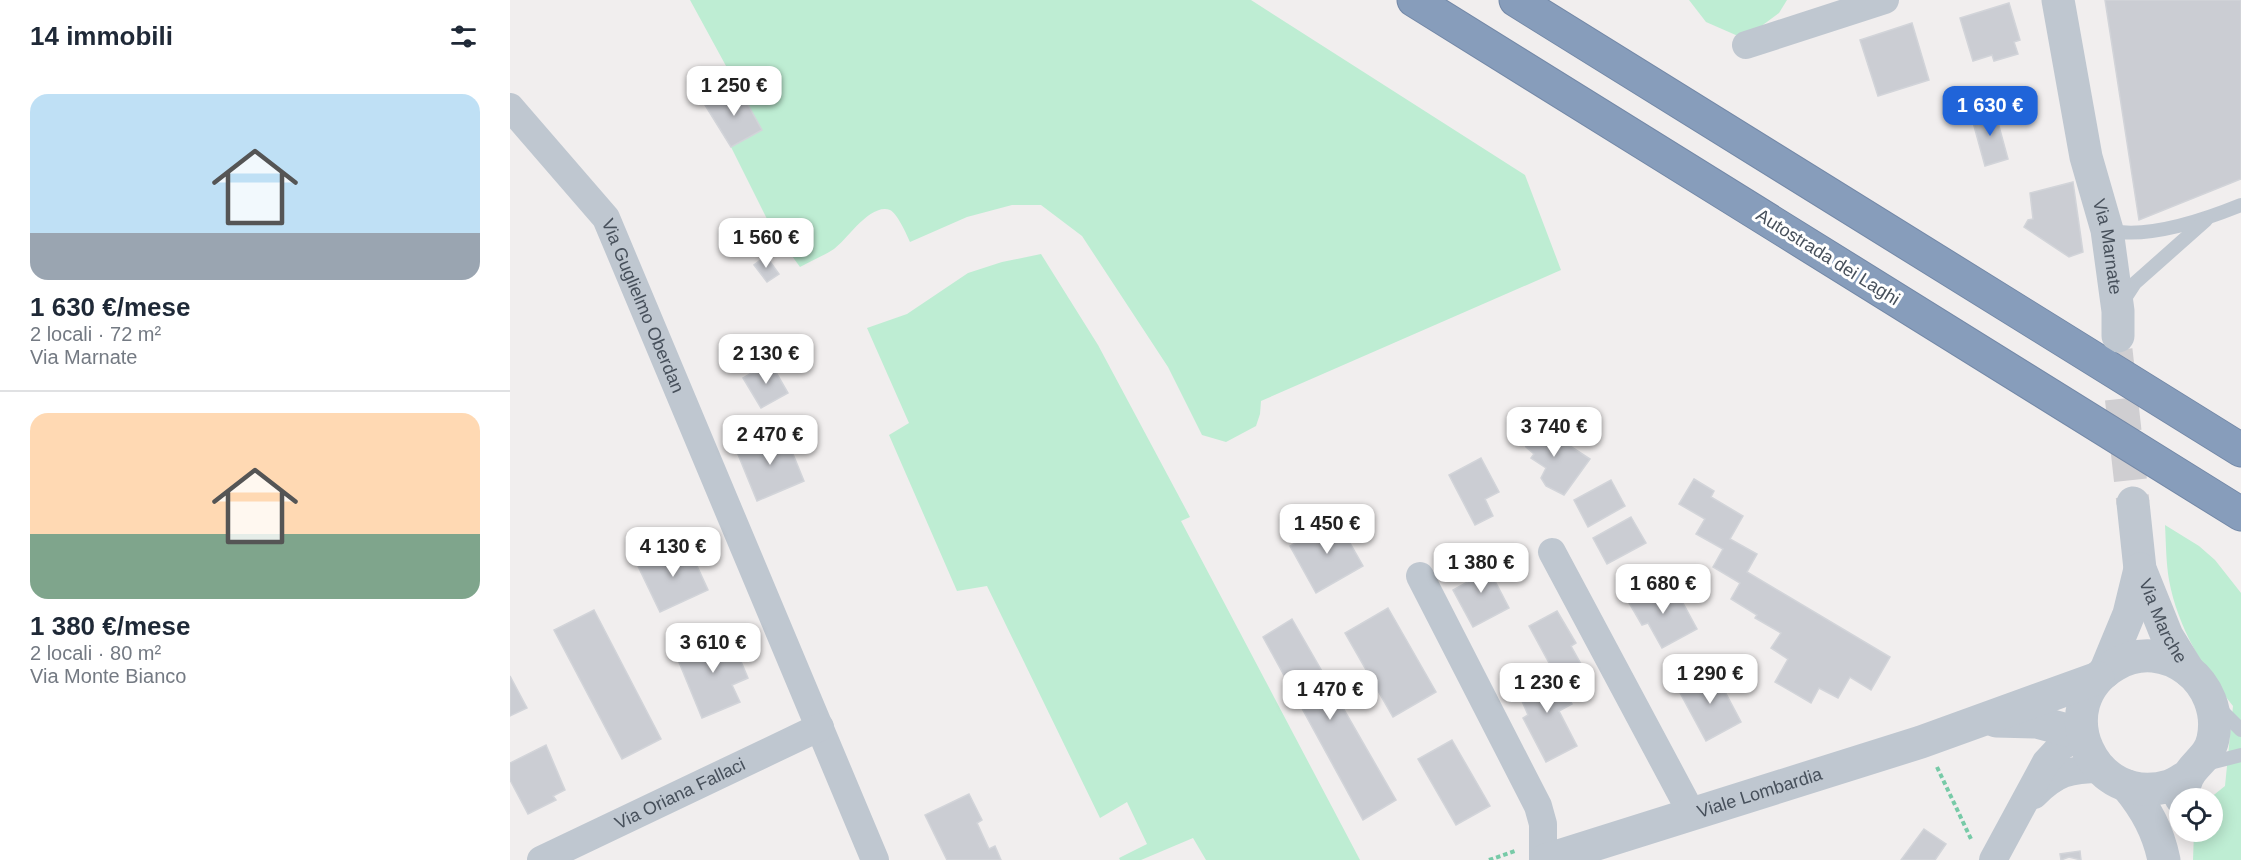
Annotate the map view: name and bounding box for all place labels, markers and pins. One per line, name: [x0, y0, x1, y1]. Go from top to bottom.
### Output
pin: 1 250 €: [679, 66, 789, 117]
pin: 1 630 €: [1935, 86, 2045, 137]
pin: 1 560 €: [711, 218, 821, 269]
pin: 2 130 €: [711, 334, 821, 385]
pin: 3 740 €: [1499, 407, 1609, 458]
pin: 2 470 €: [715, 415, 825, 466]
pin: 1 450 €: [1272, 504, 1382, 555]
pin: 4 130 €: [618, 527, 728, 578]
pin: 1 380 €: [1426, 543, 1536, 594]
pin: 1 680 €: [1608, 564, 1718, 615]
pin: 3 610 €: [658, 623, 768, 674]
pin: 1 290 €: [1655, 654, 1765, 705]
pin: 1 230 €: [1492, 663, 1602, 714]
pin: 1 470 €: [1275, 670, 1385, 721]

